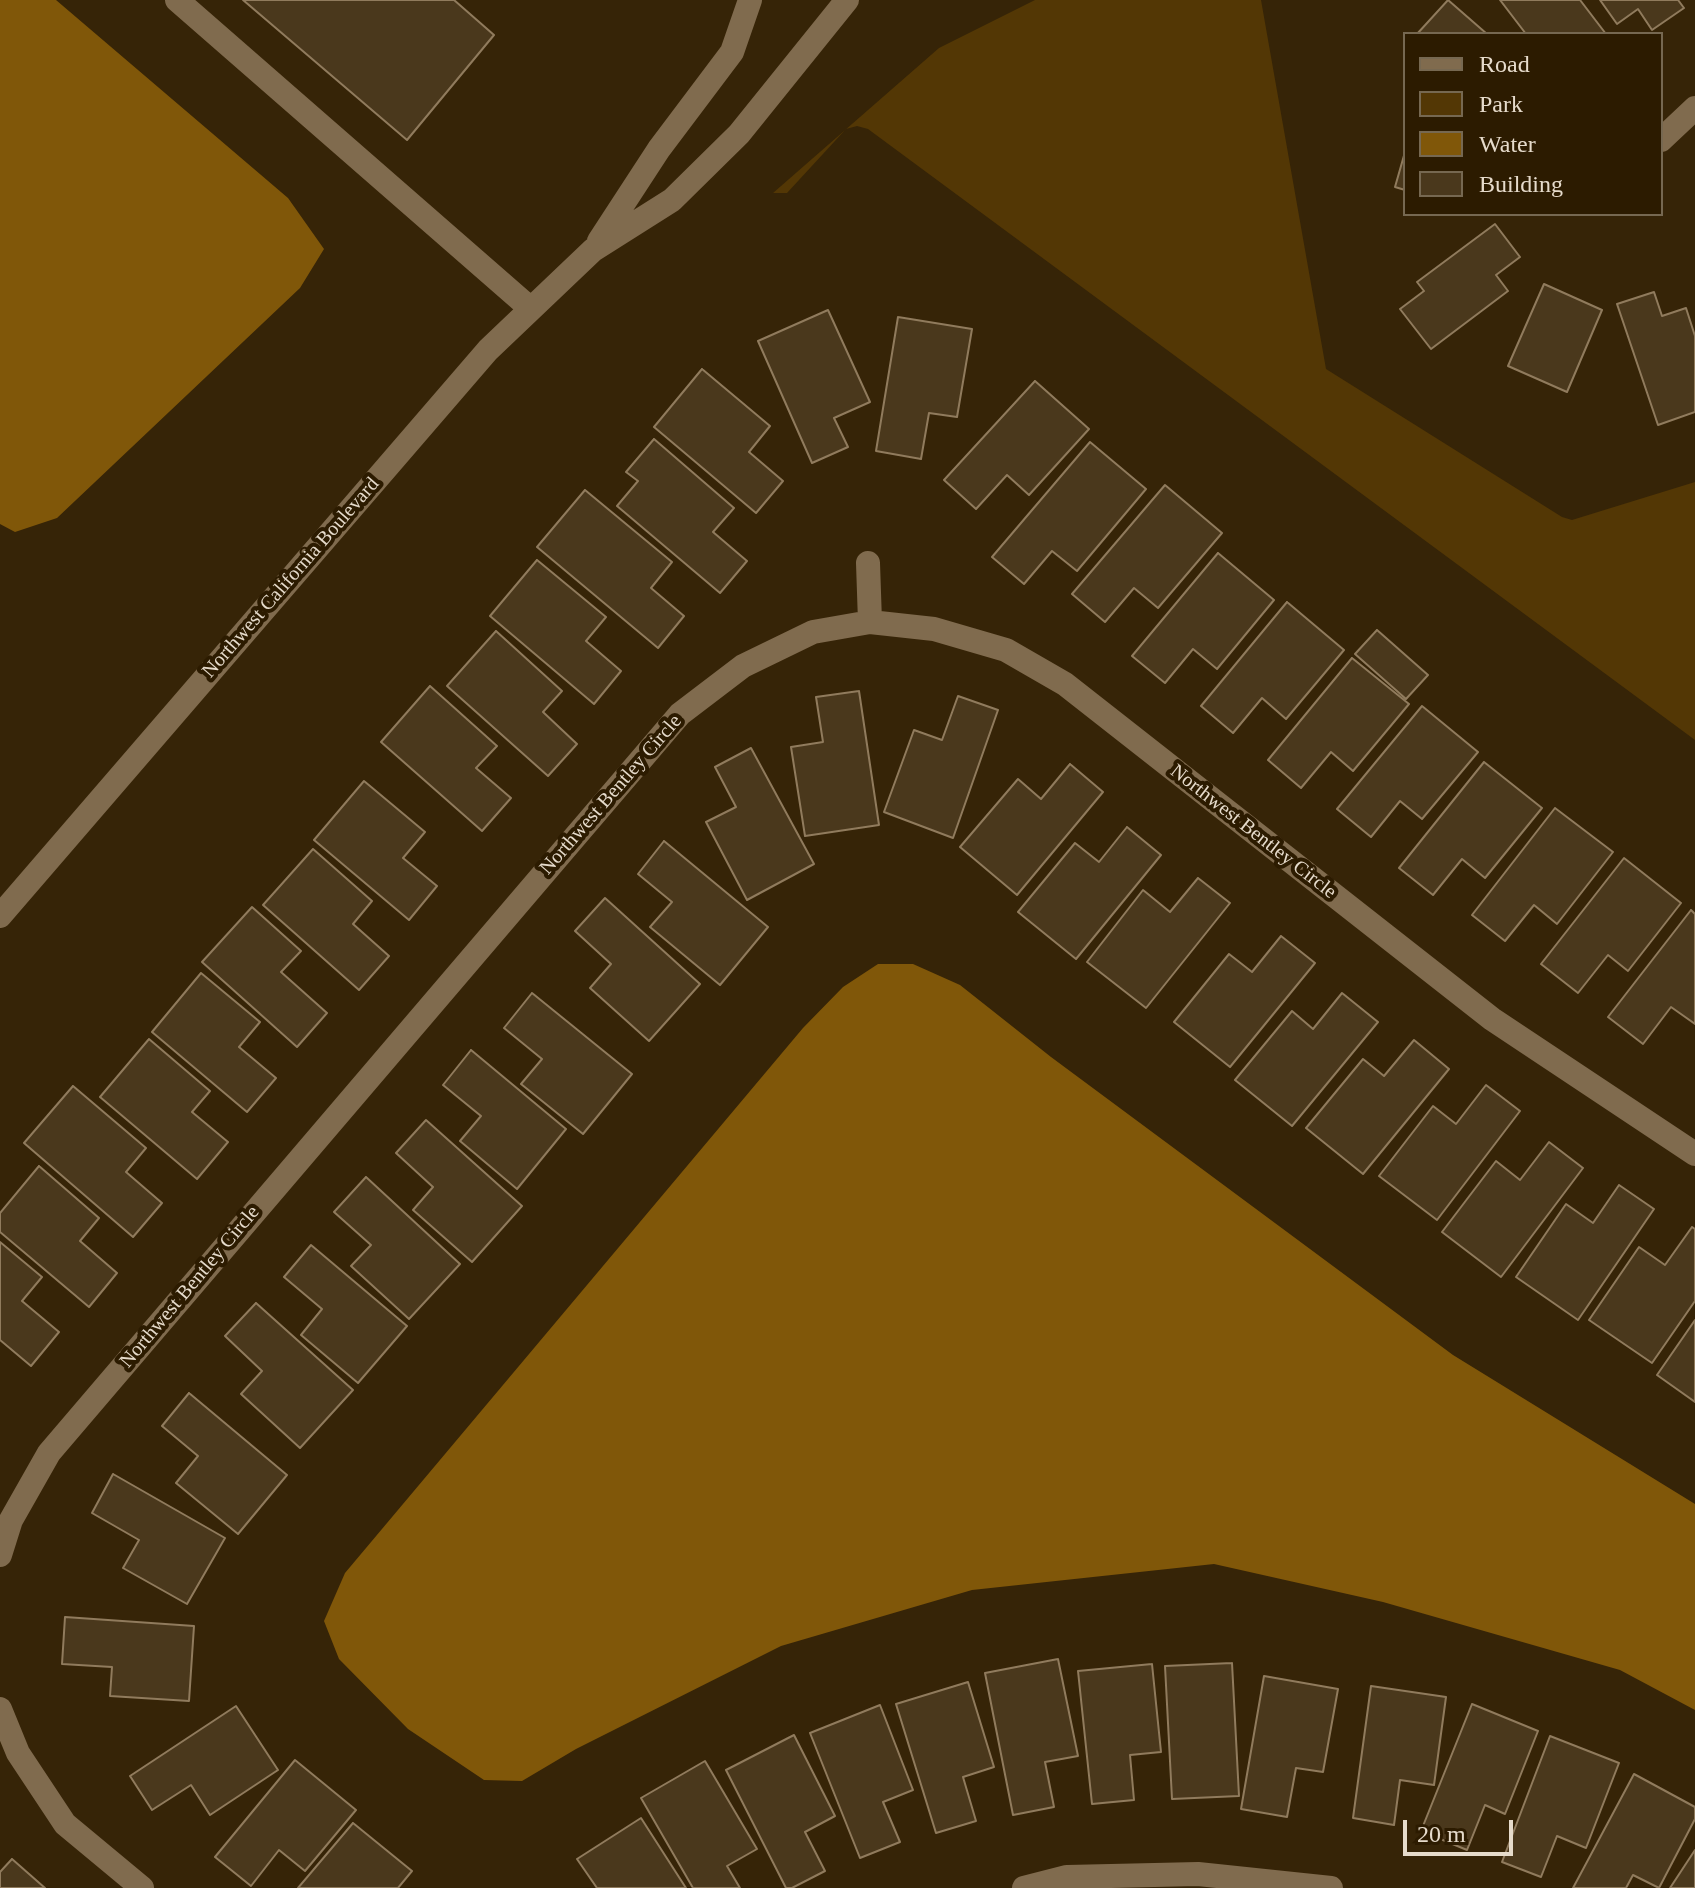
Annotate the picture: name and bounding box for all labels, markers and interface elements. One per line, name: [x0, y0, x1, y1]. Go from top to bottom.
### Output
legend: [1403, 32, 1663, 216]
text: Road: [1479, 51, 1530, 77]
text: Park: [1479, 91, 1523, 117]
text: Water: [1479, 131, 1536, 157]
text: Building: [1479, 171, 1563, 197]
street label: Northwest California Boulevard: [197, 473, 385, 683]
street label: Northwest Bentley Circle: [535, 710, 687, 880]
street label: Northwest Bentley Circle: [1165, 760, 1341, 904]
street label: Northwest Bentley Circle: [115, 1201, 265, 1373]
scale bar: [1407, 1804, 1517, 1854]
text: 20 m: [1417, 1821, 1466, 1847]

